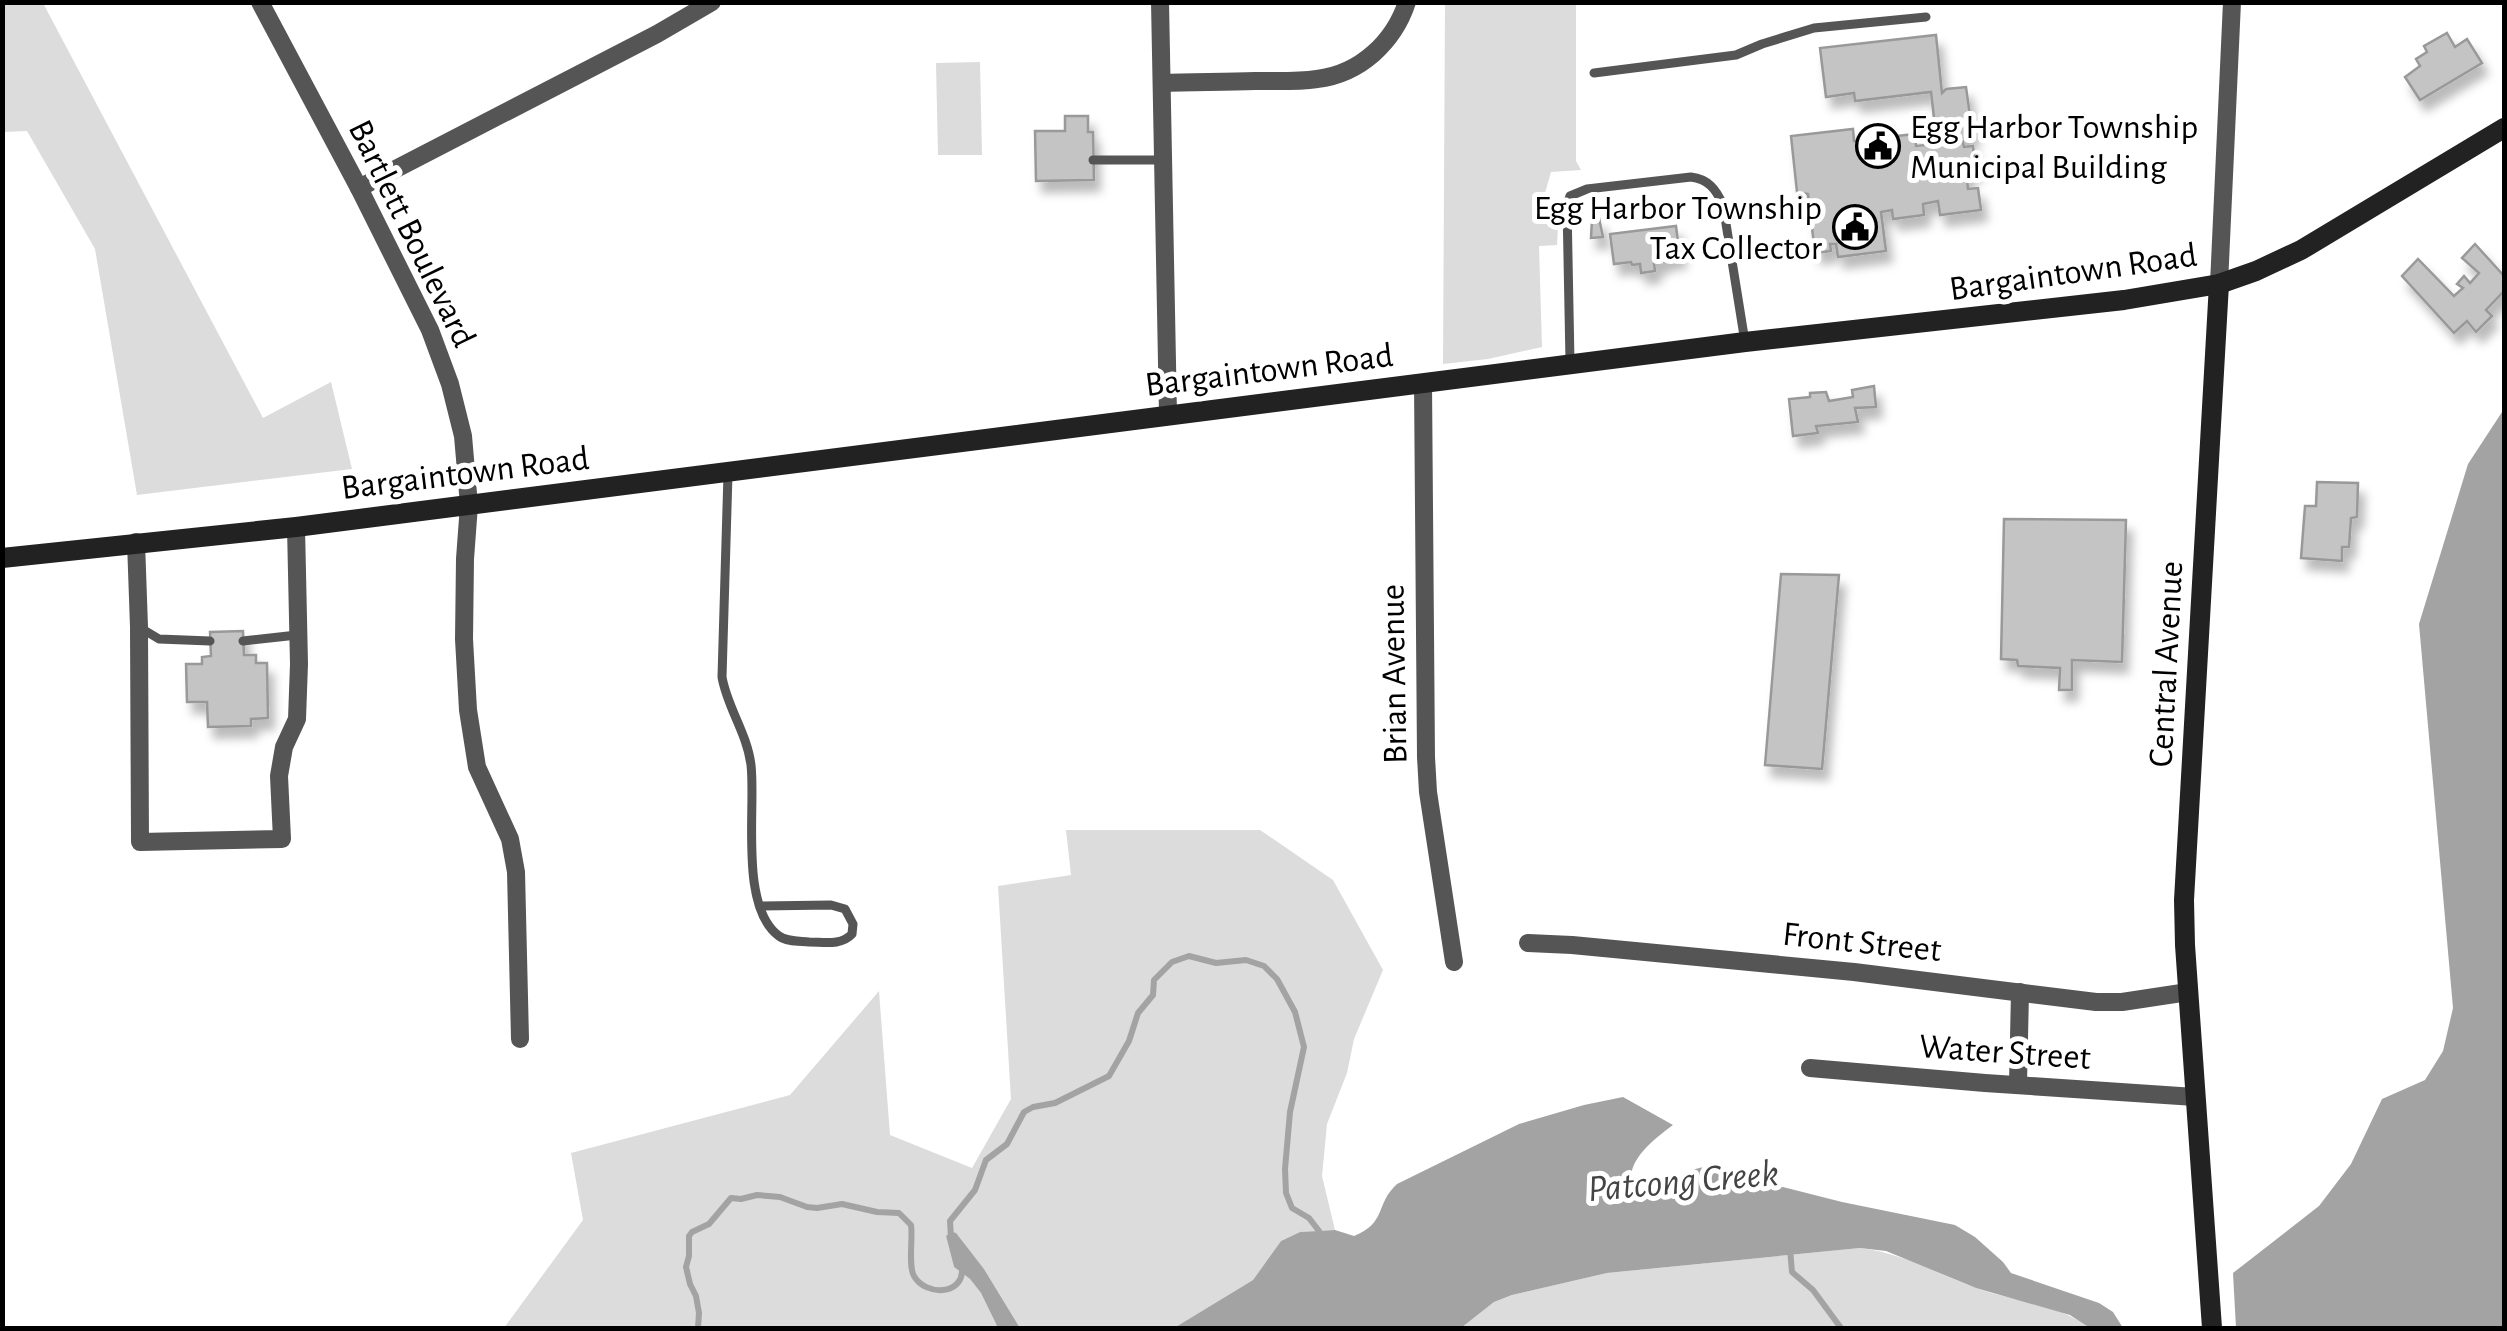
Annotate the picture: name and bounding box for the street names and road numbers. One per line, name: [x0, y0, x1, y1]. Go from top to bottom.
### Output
street label: Bartlett Boulevard: [342, 115, 482, 353]
street label: Bargaintown Road: [1947, 238, 2199, 307]
street label: Bargaintown Road: [1143, 338, 1395, 403]
street label: Bargaintown Road: [339, 441, 591, 506]
street label: Central Avenue: [2144, 560, 2189, 768]
street label: Brian Avenue: [1375, 584, 1414, 764]
street label: Front Street: [1781, 917, 1943, 968]
street label: Water Street: [1918, 1029, 2092, 1076]

